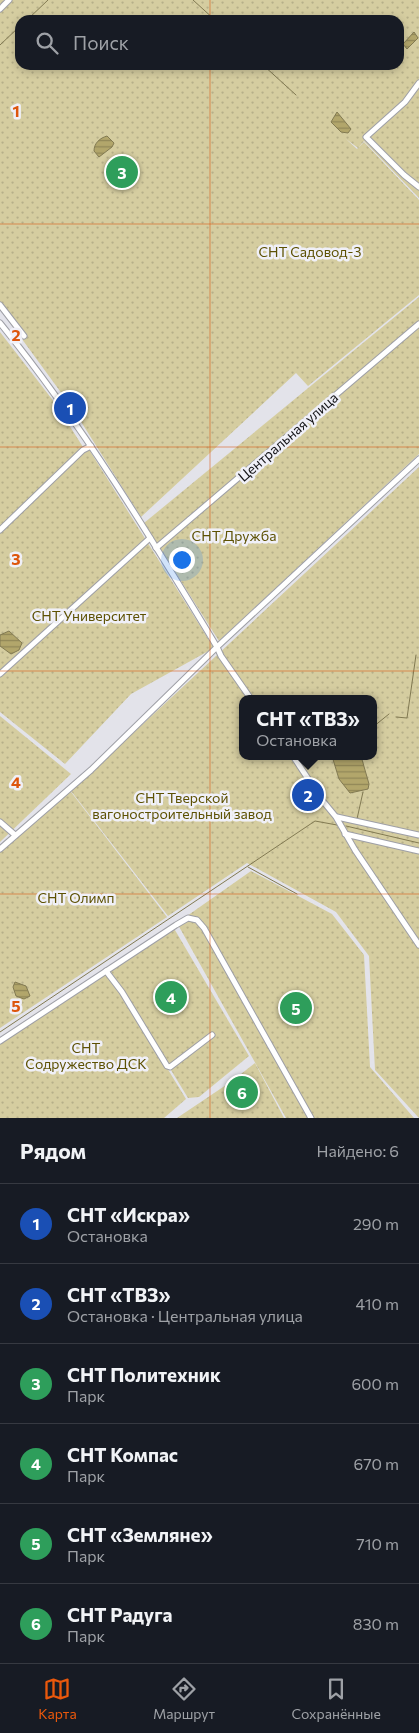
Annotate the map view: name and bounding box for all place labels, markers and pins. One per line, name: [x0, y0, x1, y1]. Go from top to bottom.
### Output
pin: 3: [106, 153, 138, 191]
pin: 1: [54, 389, 86, 427]
pin: 2: [292, 776, 324, 814]
pin: 4: [155, 978, 187, 1016]
pin: 5: [280, 989, 312, 1027]
pin: 6: [226, 1073, 258, 1111]

